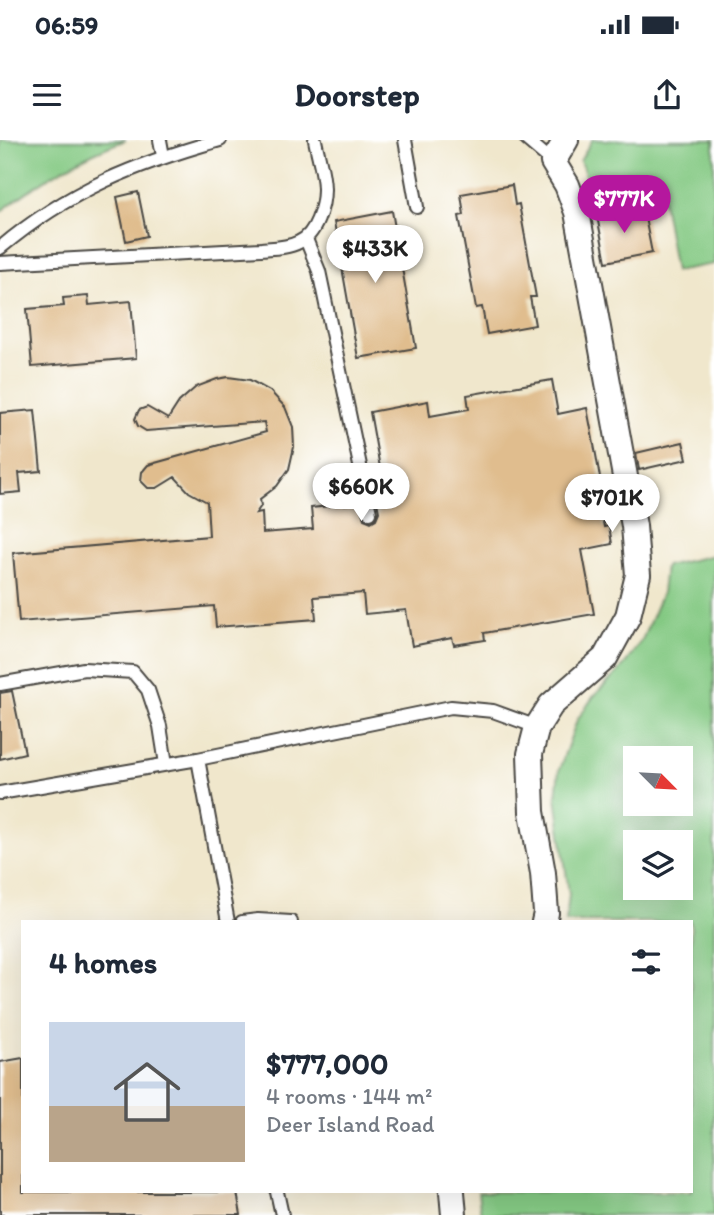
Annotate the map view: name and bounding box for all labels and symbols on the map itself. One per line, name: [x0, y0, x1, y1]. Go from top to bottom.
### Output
pin: $777K: [575, 176, 673, 235]
pin: $433K: [326, 226, 424, 285]
pin: $660K: [312, 464, 410, 523]
pin: $701K: [563, 474, 661, 534]
north arrow: [623, 746, 693, 816]

